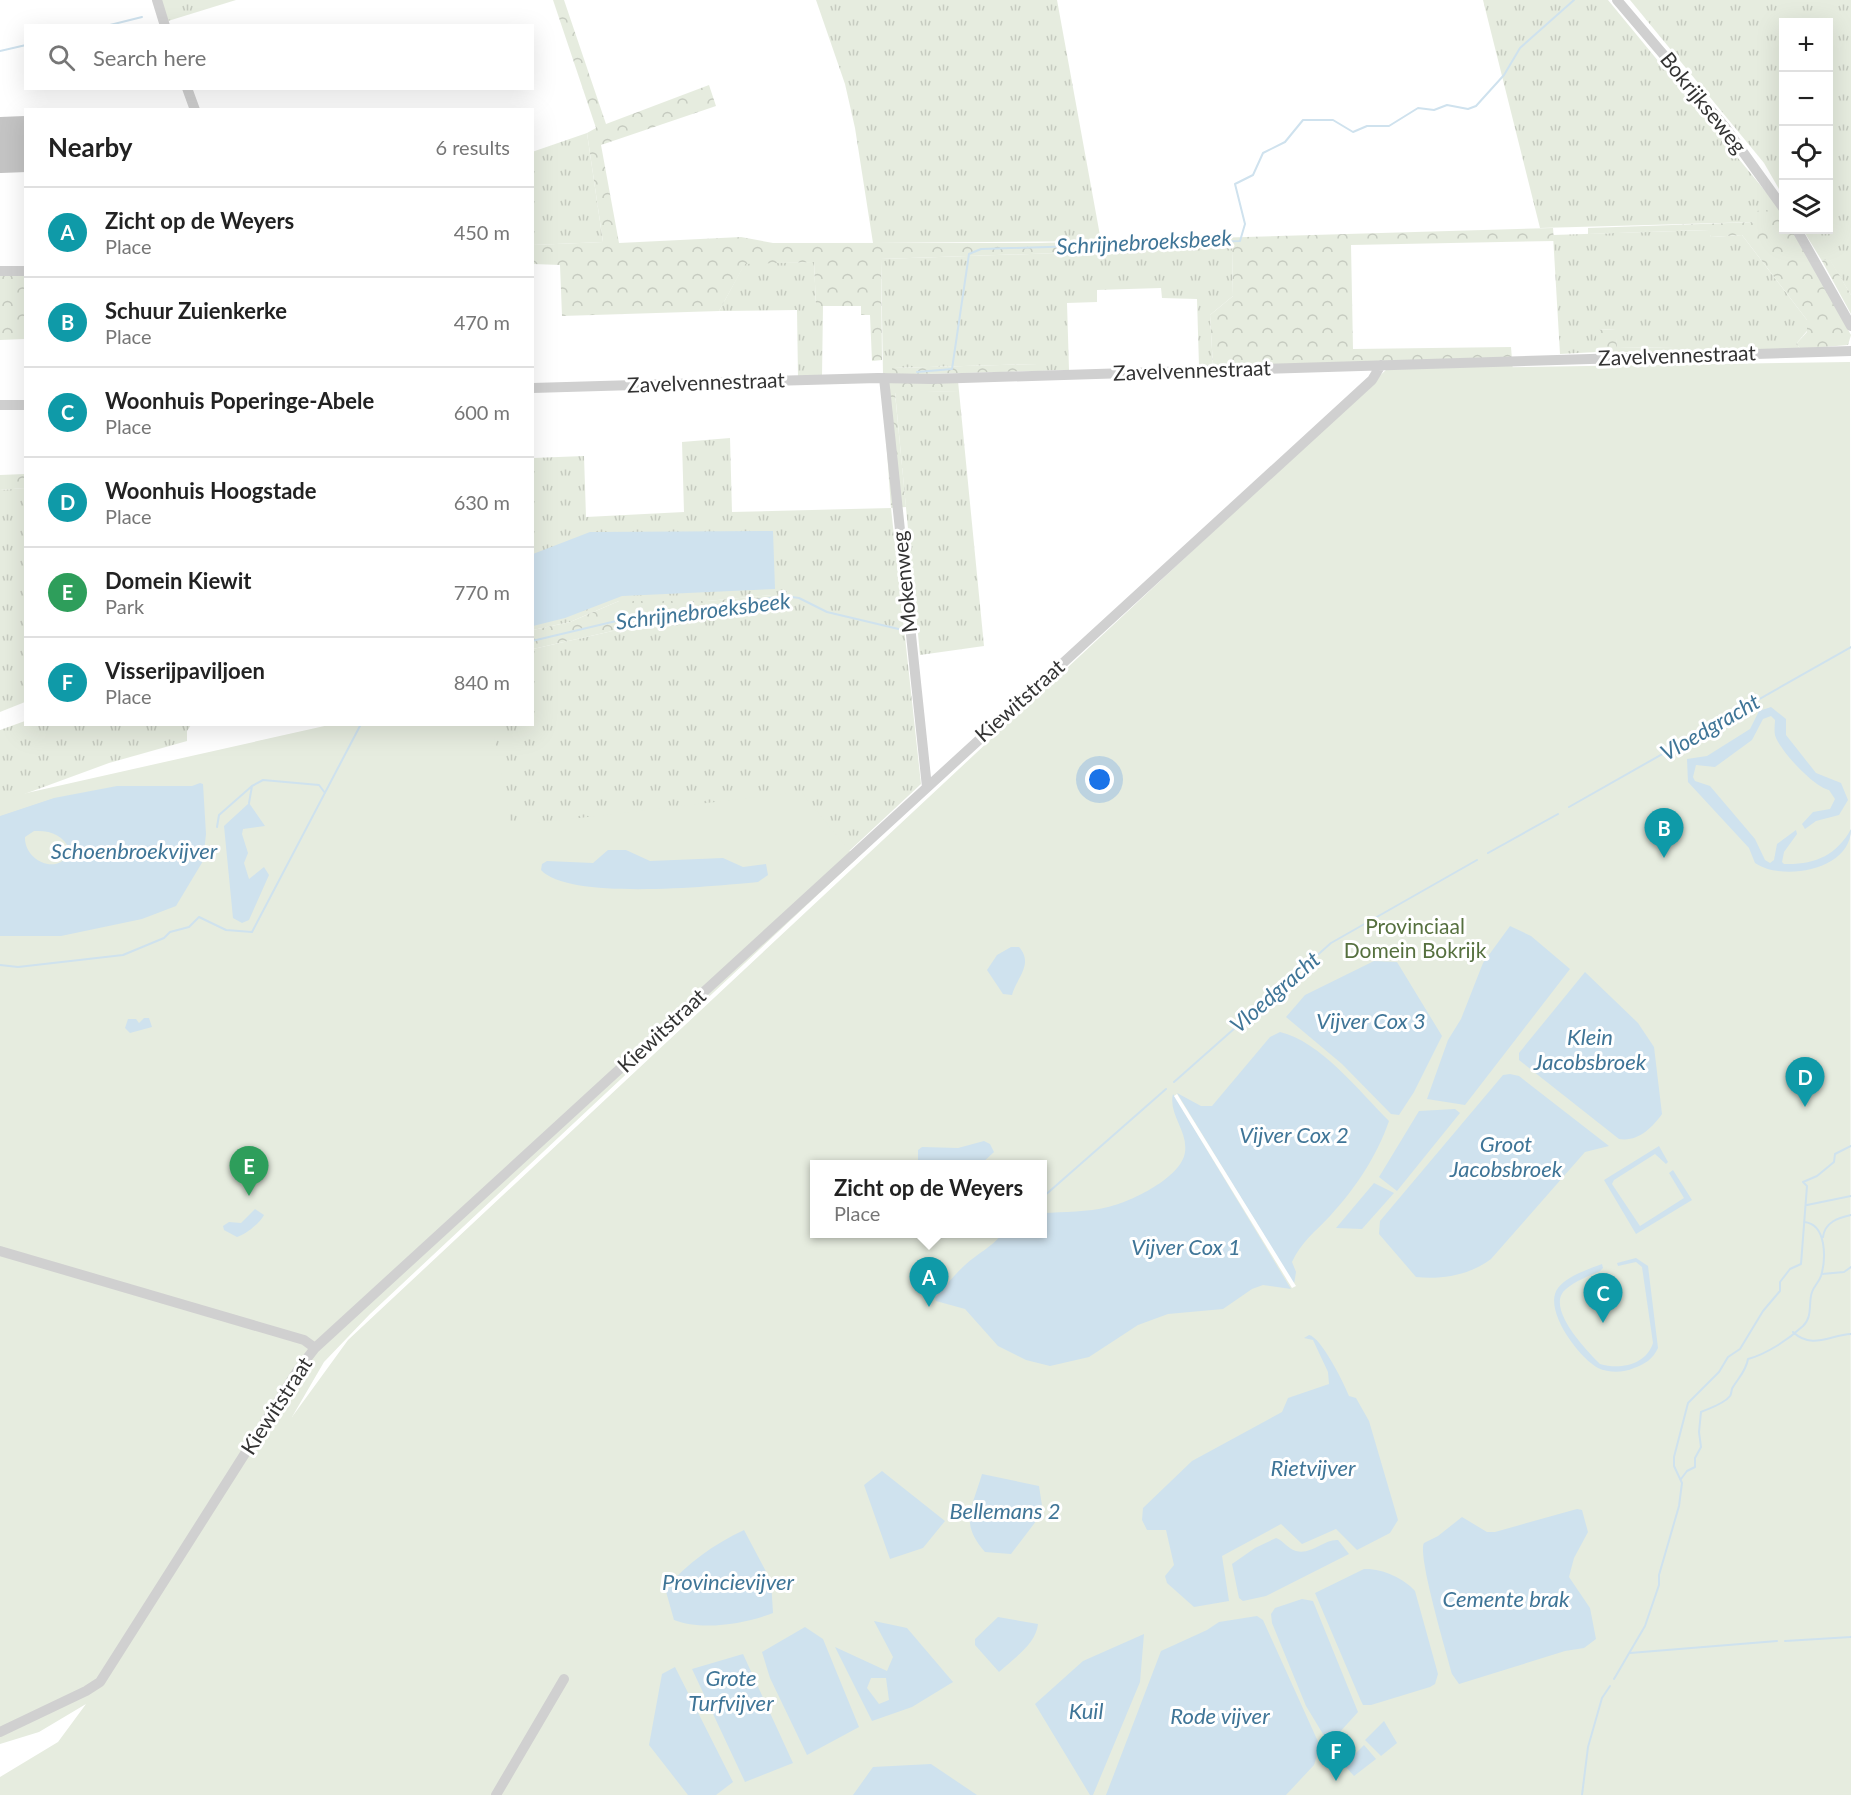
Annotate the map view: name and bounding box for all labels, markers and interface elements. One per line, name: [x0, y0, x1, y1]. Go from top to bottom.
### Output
map controls: [1779, 18, 1833, 234]
button: +: [1779, 18, 1833, 72]
search box: [24, 24, 534, 90]
icon: search: [45, 41, 78, 74]
text: Search here: [93, 44, 206, 71]
street label: Bokrijkseweg: [1656, 46, 1753, 158]
button: −: [1779, 72, 1833, 126]
button: locate: [1779, 126, 1833, 180]
text: Nearby: [48, 131, 133, 163]
text: 6 results: [435, 135, 510, 159]
button: layers: [1779, 180, 1833, 234]
text: Zicht op de Weyers: [105, 207, 294, 234]
text: A: [61, 220, 74, 244]
text: 450 m: [454, 220, 510, 244]
water label: Schrijnebroeksbeek: [1056, 223, 1233, 260]
text: Place: [105, 234, 152, 258]
text: Schuur Zuienkerke: [105, 297, 287, 324]
text: B: [61, 310, 74, 334]
text: 470 m: [454, 310, 510, 334]
text: Place: [105, 324, 152, 348]
street label: Zavelvennestraat: [1598, 339, 1757, 370]
street label: Zavelvennestraat: [1113, 354, 1272, 385]
street label: Zavelvennestraat: [627, 366, 786, 397]
text: Woonhuis Poperinge-Abele: [105, 387, 374, 414]
text: C: [61, 400, 74, 424]
text: 600 m: [454, 400, 510, 424]
text: Place: [105, 414, 152, 438]
text: Woonhuis Hoogstade: [105, 477, 317, 504]
text: D: [60, 490, 75, 514]
text: 630 m: [454, 490, 510, 514]
text: Place: [105, 504, 152, 528]
street label: Mokenweg: [886, 530, 921, 634]
text: Domein Kiewit: [105, 567, 251, 594]
text: E: [62, 580, 73, 604]
text: 770 m: [454, 580, 510, 604]
water label: Schrijnebroeksbeek: [614, 586, 792, 635]
text: Park: [105, 594, 144, 618]
street label: Kiewitstraat: [969, 653, 1069, 746]
text: Visserijpaviljoen: [105, 657, 265, 684]
text: F: [62, 670, 73, 694]
text: 840 m: [454, 670, 510, 694]
text: Place: [105, 684, 152, 708]
water label: Vloedgracht: [1655, 687, 1765, 766]
your location: [1085, 765, 1114, 794]
pin: B: [1644, 808, 1684, 858]
water label: Schoenbroekvijver: [51, 837, 218, 864]
park label: Provinciaal Domein Bokrijk: [1344, 913, 1487, 962]
water label: Vloedgracht: [1224, 945, 1325, 1038]
street label: Kiewitstraat: [612, 982, 711, 1077]
water label: Vijver Cox 3: [1316, 1007, 1426, 1034]
water label: Klein Jacobsbroek: [1533, 1023, 1647, 1075]
pin: D: [1786, 1058, 1824, 1107]
water label: Vijver Cox 2: [1239, 1121, 1349, 1148]
water label: Groot Jacobsbroek: [1449, 1130, 1563, 1182]
pin: E: [230, 1146, 268, 1196]
popup: [810, 1160, 1047, 1238]
text: Zicht op de Weyers: [834, 1174, 1023, 1201]
text: Place: [834, 1201, 880, 1225]
water label: Vijver Cox 1: [1131, 1233, 1241, 1260]
pin: A: [910, 1258, 948, 1307]
pin: C: [1584, 1274, 1622, 1323]
street label: Kiewitstraat: [235, 1351, 317, 1459]
water label: Rietvijver: [1271, 1454, 1356, 1481]
water label: Bellemans 2: [950, 1497, 1060, 1524]
water label: Provincievijver: [662, 1568, 794, 1595]
water label: Cemente brak: [1443, 1585, 1570, 1612]
water label: Grote Turfvijver: [688, 1664, 774, 1716]
water label: Kuil: [1069, 1697, 1103, 1724]
water label: Rode vijver: [1170, 1702, 1270, 1729]
pin: F: [1316, 1732, 1356, 1781]

